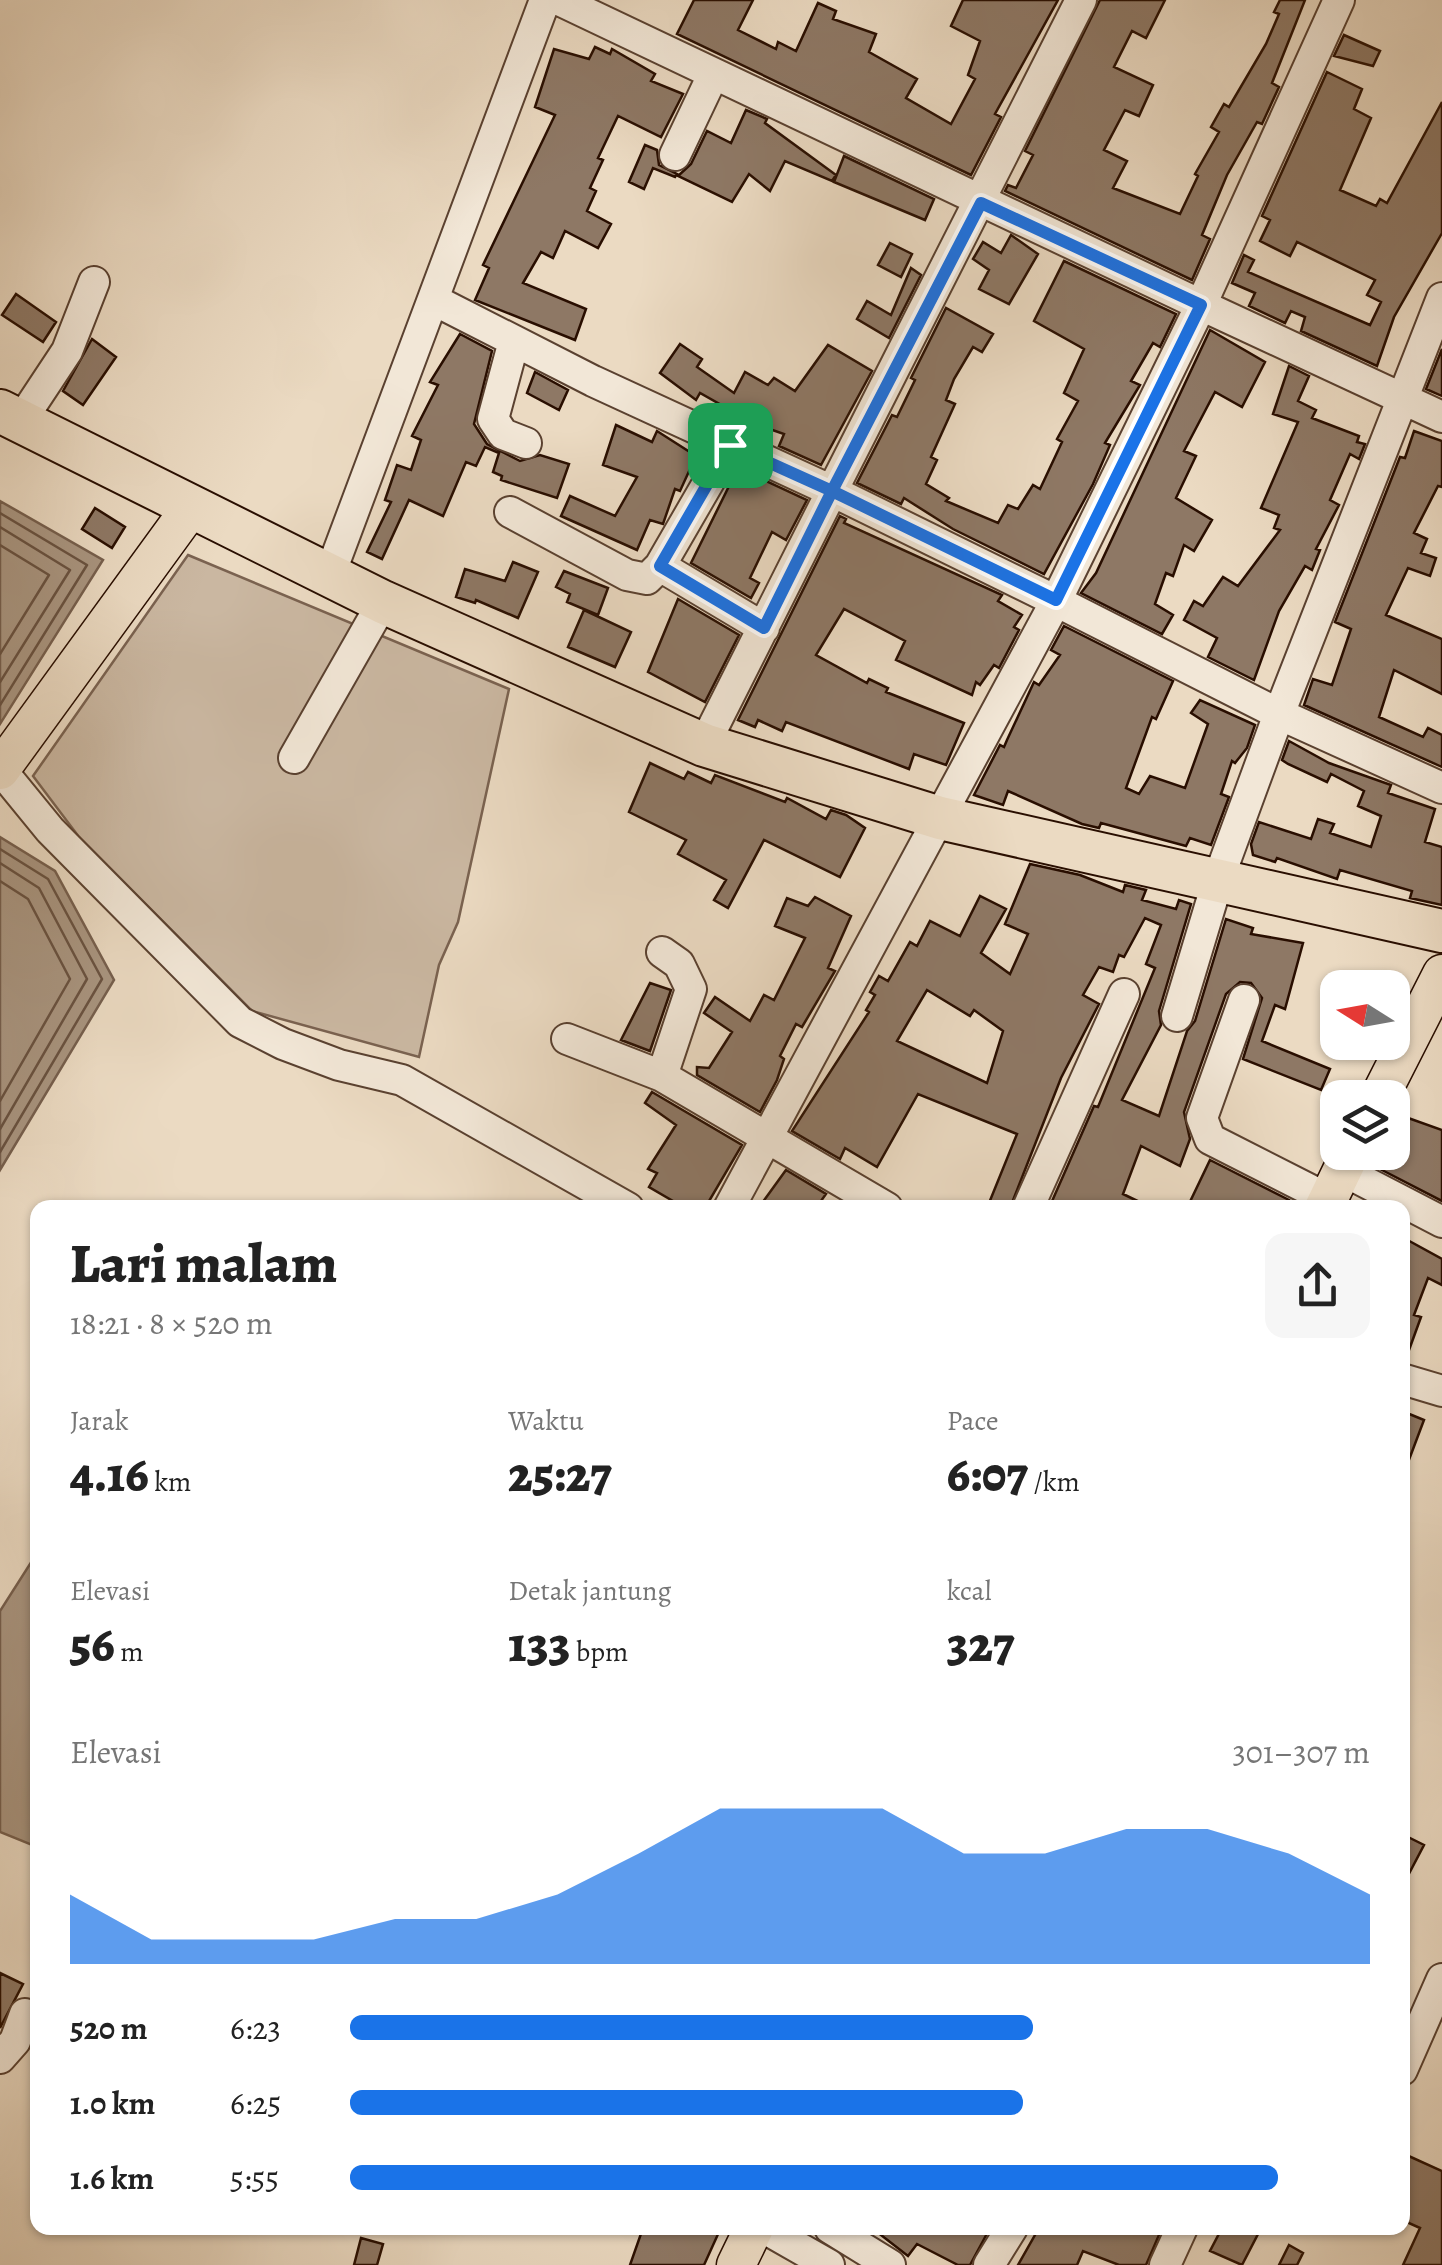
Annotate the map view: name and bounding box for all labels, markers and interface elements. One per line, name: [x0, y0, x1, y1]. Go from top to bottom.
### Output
pin: [688, 403, 773, 488]
icon: arrive: [703, 418, 758, 473]
north arrow: [1320, 970, 1410, 1060]
map controls: [1320, 970, 1410, 1170]
button: layers: [1320, 1080, 1410, 1170]
text: Lari malam: [70, 1226, 337, 1301]
button: share: [1265, 1233, 1370, 1338]
text: 18:21 · 8 × 520 m: [70, 1301, 273, 1345]
text: Jarak: [70, 1402, 129, 1440]
text: Waktu: [508, 1402, 584, 1440]
text: Pace: [947, 1402, 999, 1440]
text: 4.16: [70, 1440, 149, 1508]
text: 25:27: [508, 1440, 612, 1508]
text: 6:07: [947, 1440, 1028, 1508]
text: km: [149, 1463, 191, 1501]
text: /km: [1028, 1463, 1080, 1501]
text: Elevasi: [70, 1572, 150, 1610]
text: Detak jantung: [508, 1572, 671, 1610]
text: kcal: [947, 1572, 992, 1610]
text: 56: [70, 1610, 115, 1678]
text: 133: [508, 1610, 570, 1678]
text: 327: [947, 1610, 1014, 1678]
text: m: [115, 1633, 144, 1671]
text: bpm: [570, 1633, 628, 1671]
text: Elevasi: [70, 1730, 162, 1774]
text: 301–307 m: [1232, 1730, 1370, 1774]
text: 520 m: [70, 2006, 148, 2050]
text: 6:23: [230, 2006, 281, 2050]
text: 1.0 km: [70, 2081, 155, 2125]
text: 6:25: [230, 2081, 281, 2125]
text: 1.6 km: [70, 2156, 154, 2200]
text: 5:55: [230, 2156, 279, 2200]

